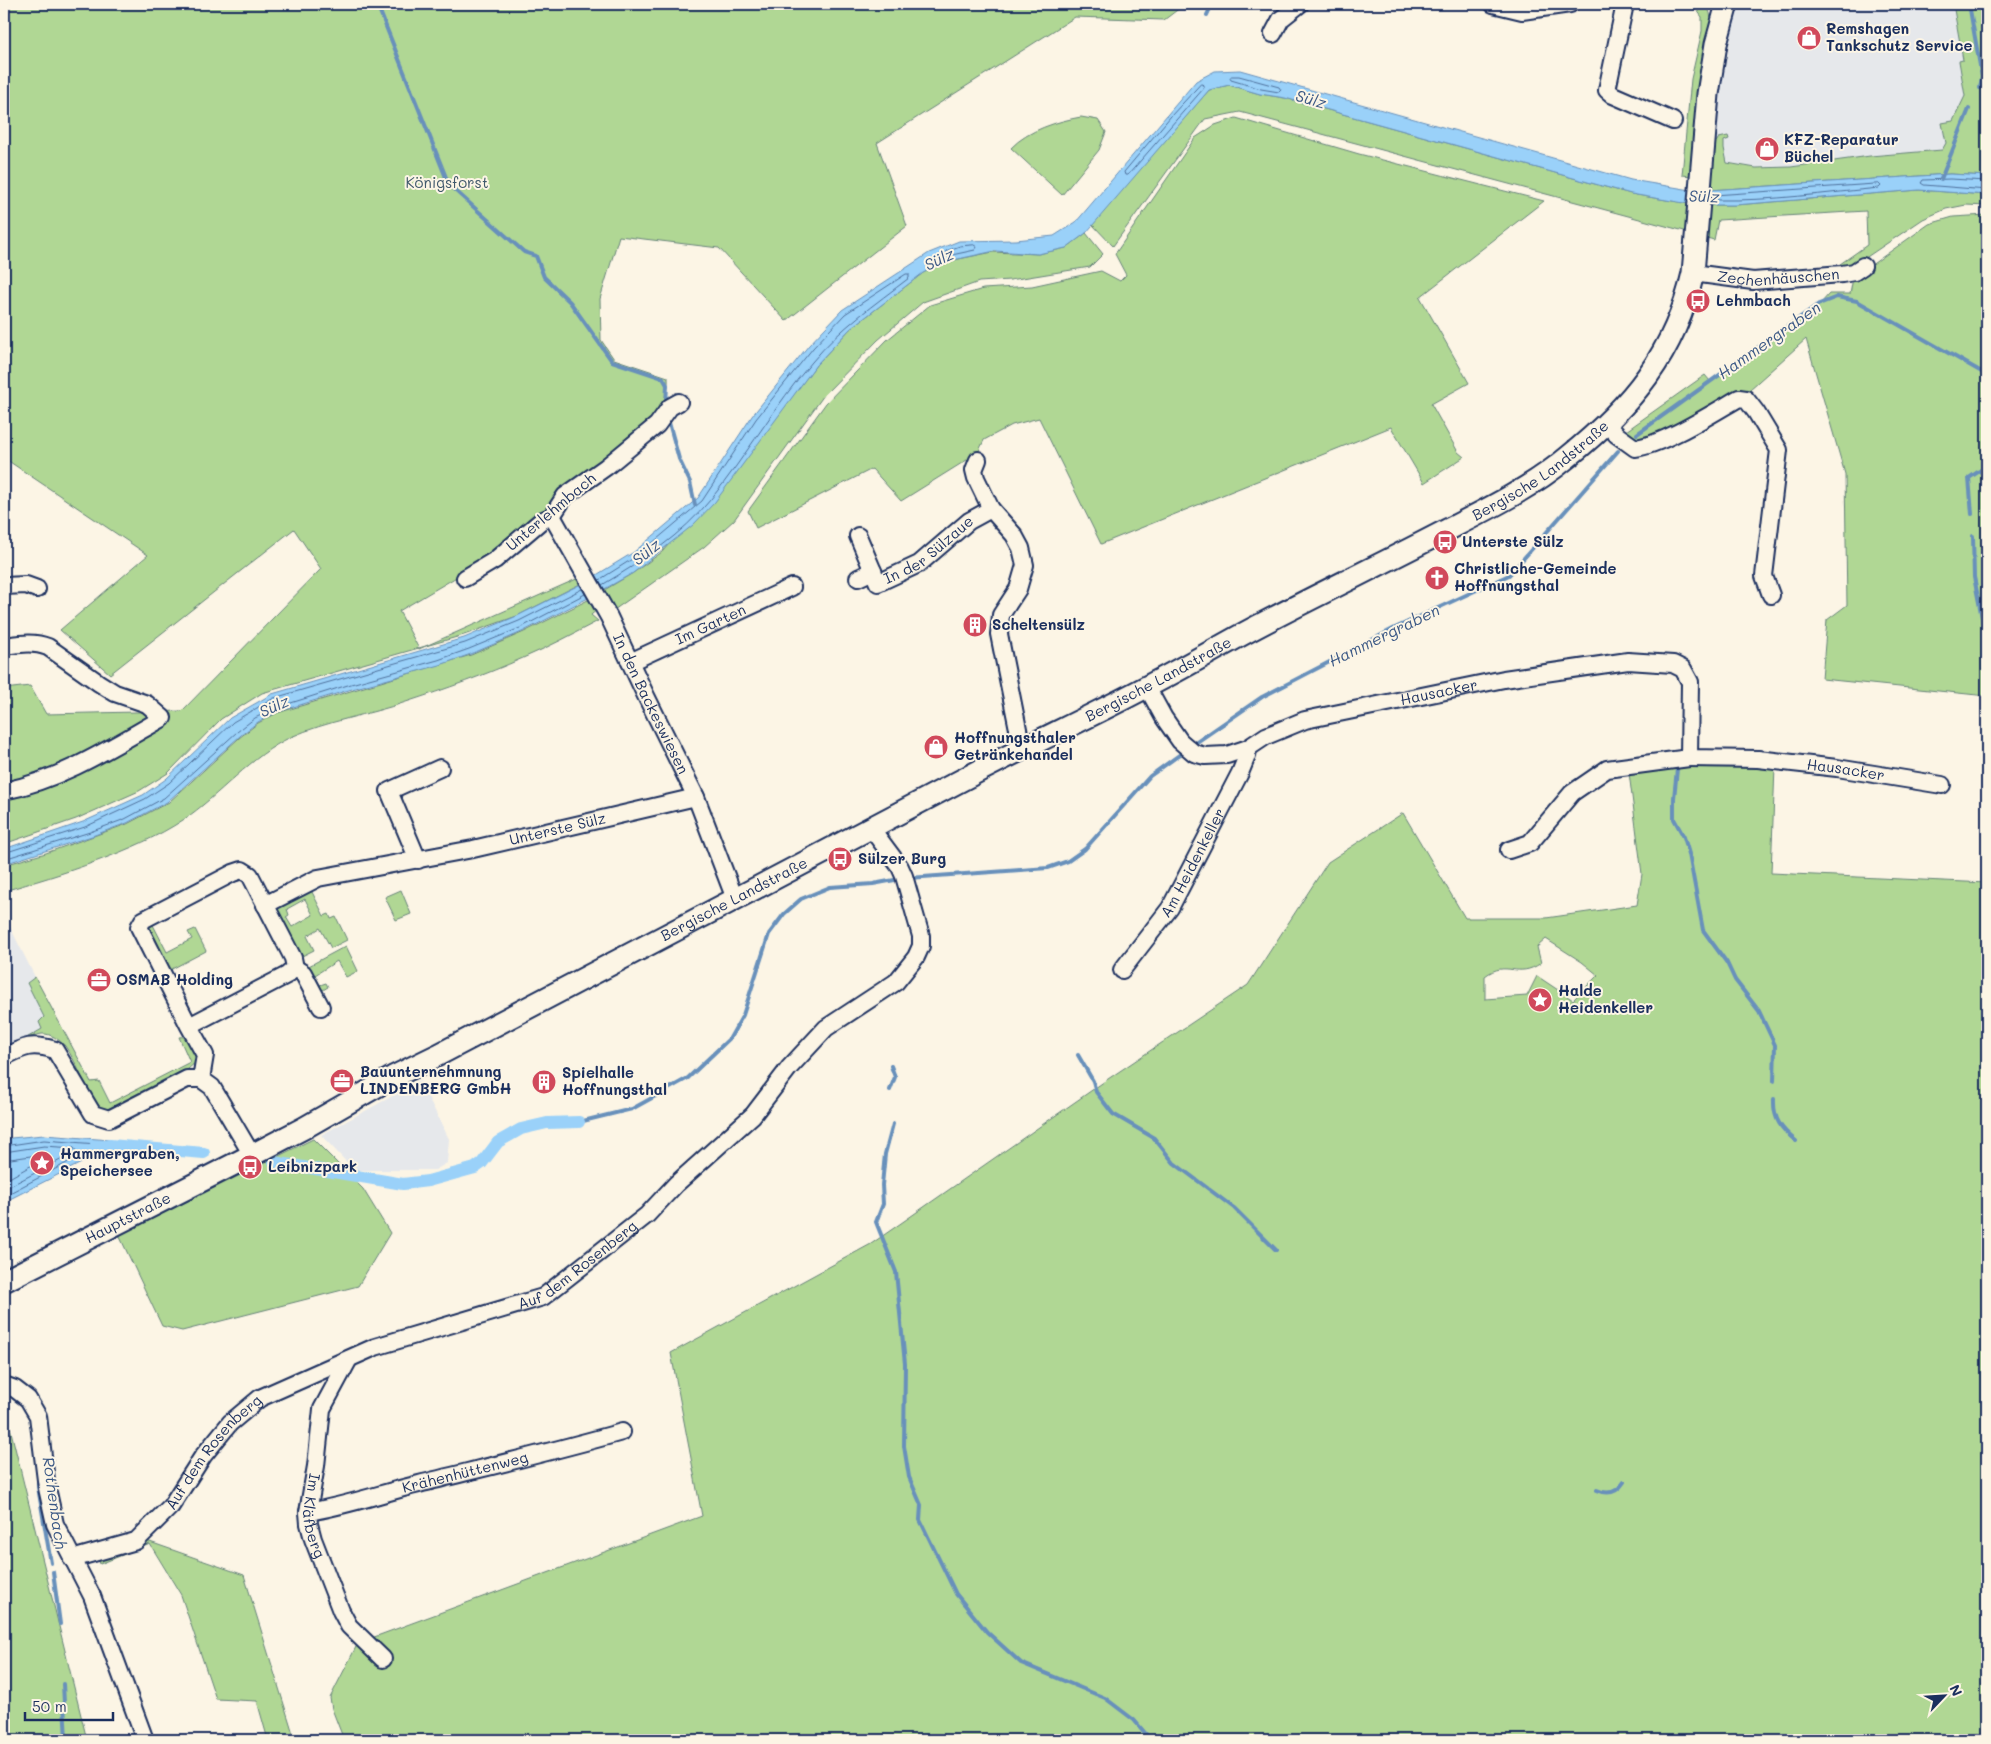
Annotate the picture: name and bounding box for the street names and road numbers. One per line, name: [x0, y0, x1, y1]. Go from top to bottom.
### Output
street label: Zechenhäuschen: [1716, 263, 1840, 290]
street label: Bergische Landstraße: [1468, 415, 1613, 524]
street label: Unterlehmbach: [501, 468, 599, 555]
street label: In der Sülzaue: [880, 511, 977, 588]
street label: Im Garten: [672, 599, 749, 649]
street label: In den Backeswiesen: [609, 629, 694, 777]
street label: Bergische Landstraße: [1082, 631, 1235, 726]
street label: Hausacker: [1398, 674, 1479, 709]
street label: Hausacker: [1806, 754, 1886, 785]
street label: Am Heidenkeller: [1155, 805, 1229, 921]
street label: Unterste Sülz: [507, 807, 608, 849]
street label: Bergische Landstraße: [657, 852, 810, 945]
street label: Hauptstraße: [81, 1187, 174, 1247]
street label: Auf dem Rosenberg: [515, 1215, 641, 1313]
street label: Auf dem Rosenberg: [160, 1390, 266, 1513]
street label: Krähenhüttenweg: [400, 1446, 530, 1497]
street label: Im Kläfberg: [299, 1472, 331, 1561]

